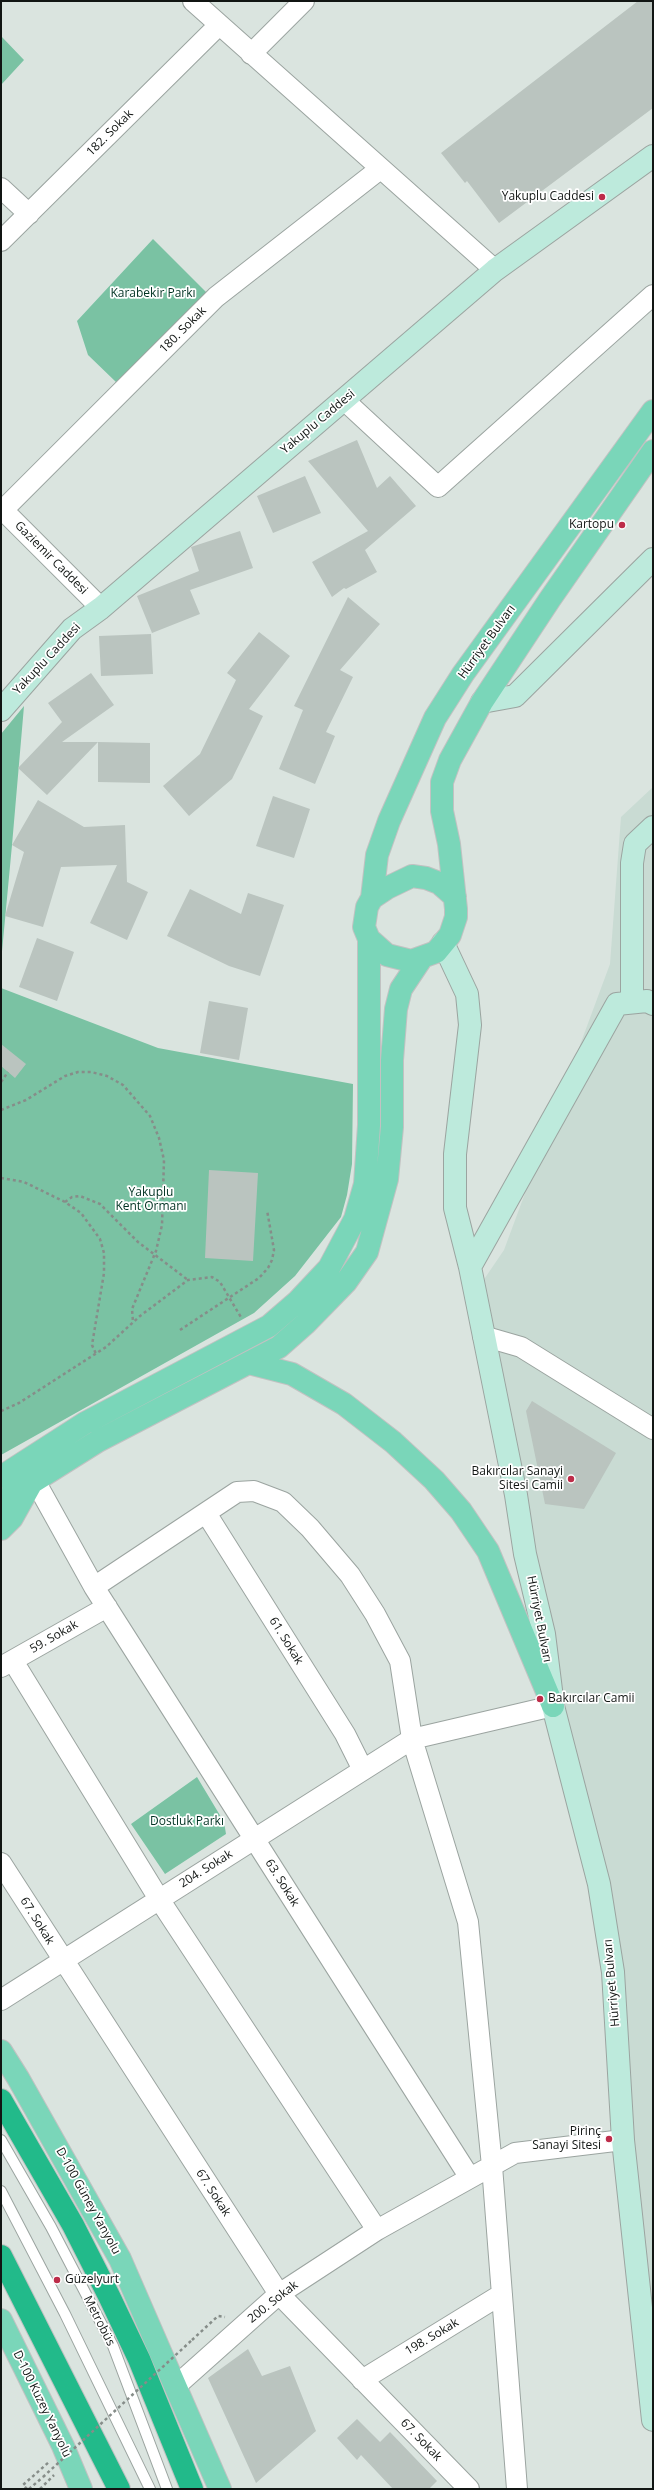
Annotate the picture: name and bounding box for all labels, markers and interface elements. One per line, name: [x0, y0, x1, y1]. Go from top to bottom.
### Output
street label: 182. Sokak: [84, 107, 136, 159]
place label: Yakuplu Caddesi: [502, 190, 594, 204]
marker: Yakuplu Caddesi: [597, 192, 607, 202]
park label: Karabekir Parkı: [110, 287, 196, 301]
street label: 180. Sokak: [157, 304, 209, 356]
street label: Yakuplu Caddesi: [278, 387, 358, 457]
street label: Gaziemir Caddesi: [11, 518, 91, 598]
place label: Kartopu: [569, 518, 614, 532]
marker: Kartopu: [617, 520, 627, 530]
street label: Hürriyet Bulvarı: [455, 602, 519, 682]
street label: Yakuplu Caddesi: [10, 620, 84, 698]
park label: Yakuplu Kent Ormanı: [115, 1186, 187, 1214]
place label: Bakırcılar Sanayi Sitesi Camii: [472, 1465, 563, 1493]
marker: Bakırcılar Sanayi Sitesi Camii: [566, 1474, 576, 1484]
street label: Hürriyet Bulvarı: [524, 1574, 554, 1664]
street label: 61. Sokak: [266, 1615, 306, 1667]
street label: 59. Sokak: [27, 1617, 81, 1657]
place label: Bakırcılar Camii: [548, 1692, 635, 1706]
marker: Bakırcılar Camii: [535, 1694, 545, 1704]
park label: Dostluk Parkı: [150, 1815, 224, 1829]
street label: 204. Sokak: [177, 1847, 235, 1891]
street label: 63. Sokak: [262, 1857, 302, 1909]
street label: 67. Sokak: [17, 1895, 57, 1947]
street label: Hürriyet Bulvarı: [601, 1939, 623, 2027]
place label: Pirinç Sanayi Sitesi: [532, 2125, 601, 2153]
marker: Pirinç Sanayi Sitesi: [604, 2134, 614, 2144]
street label: D-100 Güney Yanyolu: [53, 2145, 123, 2257]
street label: 67. Sokak: [193, 2167, 233, 2219]
place label: Güzelyurt: [65, 2273, 119, 2287]
marker: Güzelyurt: [52, 2275, 62, 2285]
street label: 200. Sokak: [245, 2278, 301, 2326]
street label: Metrobüs: [80, 2294, 118, 2348]
street label: 198. Sokak: [403, 2315, 461, 2359]
street label: D-100 Kuzey Yanyolu: [10, 2348, 74, 2460]
street label: 67. Sokak: [397, 2416, 445, 2464]

